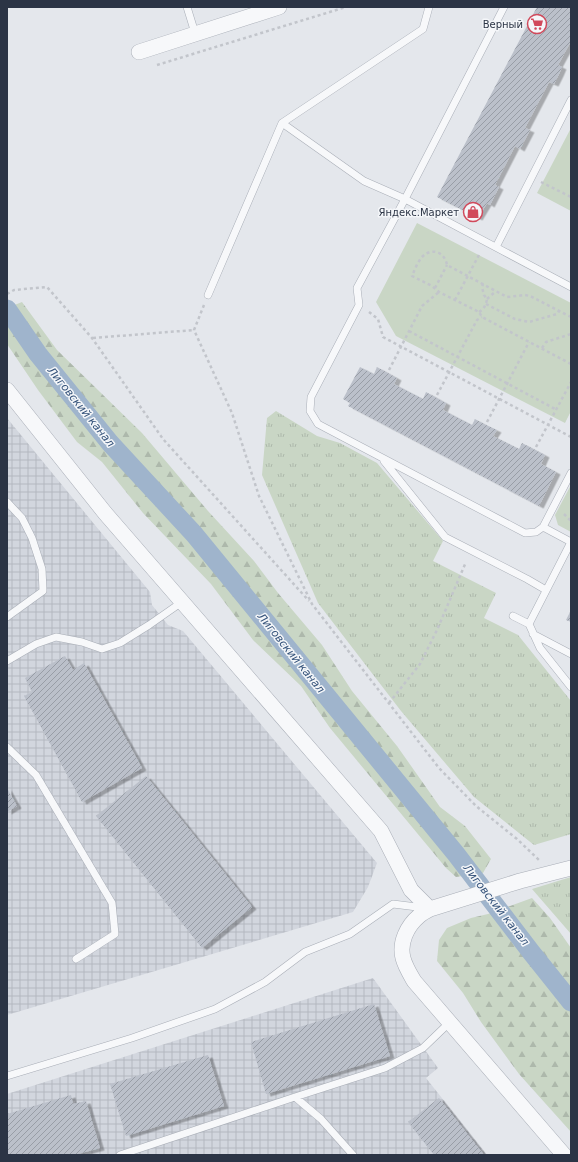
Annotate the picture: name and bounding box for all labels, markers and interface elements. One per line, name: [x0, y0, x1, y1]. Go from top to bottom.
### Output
supermarket icon: Верный: [526, 13, 548, 35]
place label: Верный: [483, 19, 523, 30]
shop icon: Яндекс.Маркет: [462, 201, 484, 223]
place label: Яндекс.Маркет: [379, 207, 459, 218]
water label: Лиговский канал: [44, 364, 117, 450]
water label: Лиговский канал: [254, 610, 327, 696]
water label: Лиговский канал: [460, 861, 532, 948]

